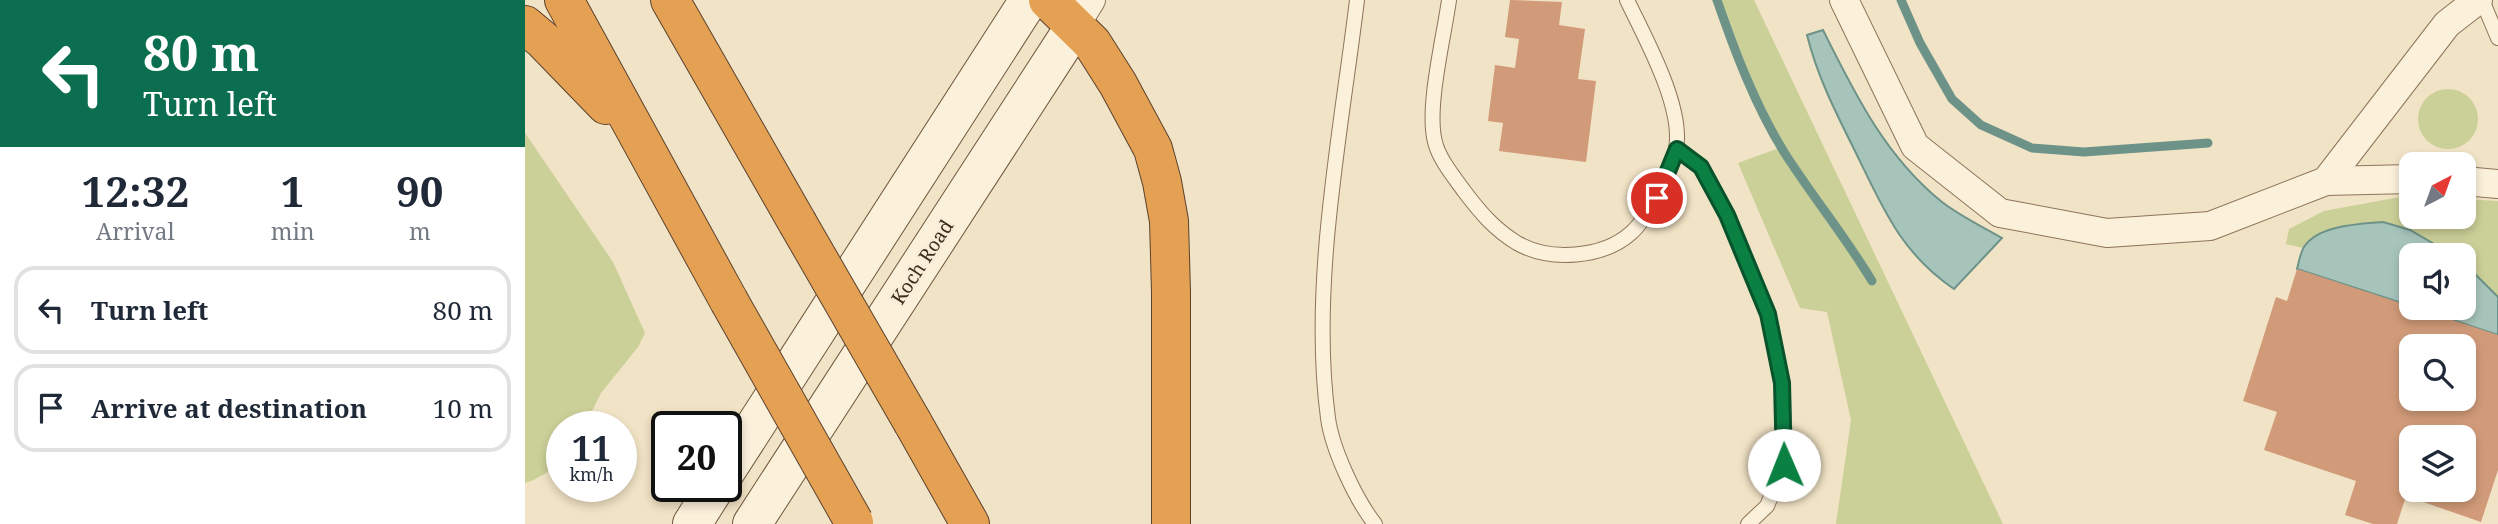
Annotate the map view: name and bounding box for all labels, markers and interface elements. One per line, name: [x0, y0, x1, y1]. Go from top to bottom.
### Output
text: 80 m: [143, 19, 259, 85]
icon: left: [28, 28, 119, 119]
text: Turn left: [143, 82, 277, 125]
north arrow: [2399, 152, 2476, 229]
map controls: [2399, 152, 2476, 502]
text: 12:32: [81, 162, 189, 219]
text: 1: [281, 162, 304, 219]
text: 90: [396, 162, 444, 219]
pin: [1627, 168, 1687, 228]
icon: arrive: [1638, 179, 1676, 217]
street label: Koch Road: [885, 214, 959, 309]
text: Arrival: [96, 215, 175, 247]
text: min: [271, 215, 315, 247]
text: m: [409, 215, 431, 247]
button: sound: [2399, 243, 2476, 320]
icon: left: [32, 291, 70, 329]
text: Turn left: [91, 292, 208, 328]
text: 80 m: [433, 292, 493, 328]
button: search: [2399, 334, 2476, 411]
icon: arrive: [32, 389, 70, 427]
text: Arrive at destination: [91, 390, 367, 426]
text: 10 m: [433, 390, 493, 426]
speed limit sign: 20: [651, 411, 742, 502]
text: 11: [572, 424, 611, 471]
button: layers: [2399, 425, 2476, 502]
position arrow: [1747, 428, 1821, 502]
text: km/h: [569, 462, 614, 486]

